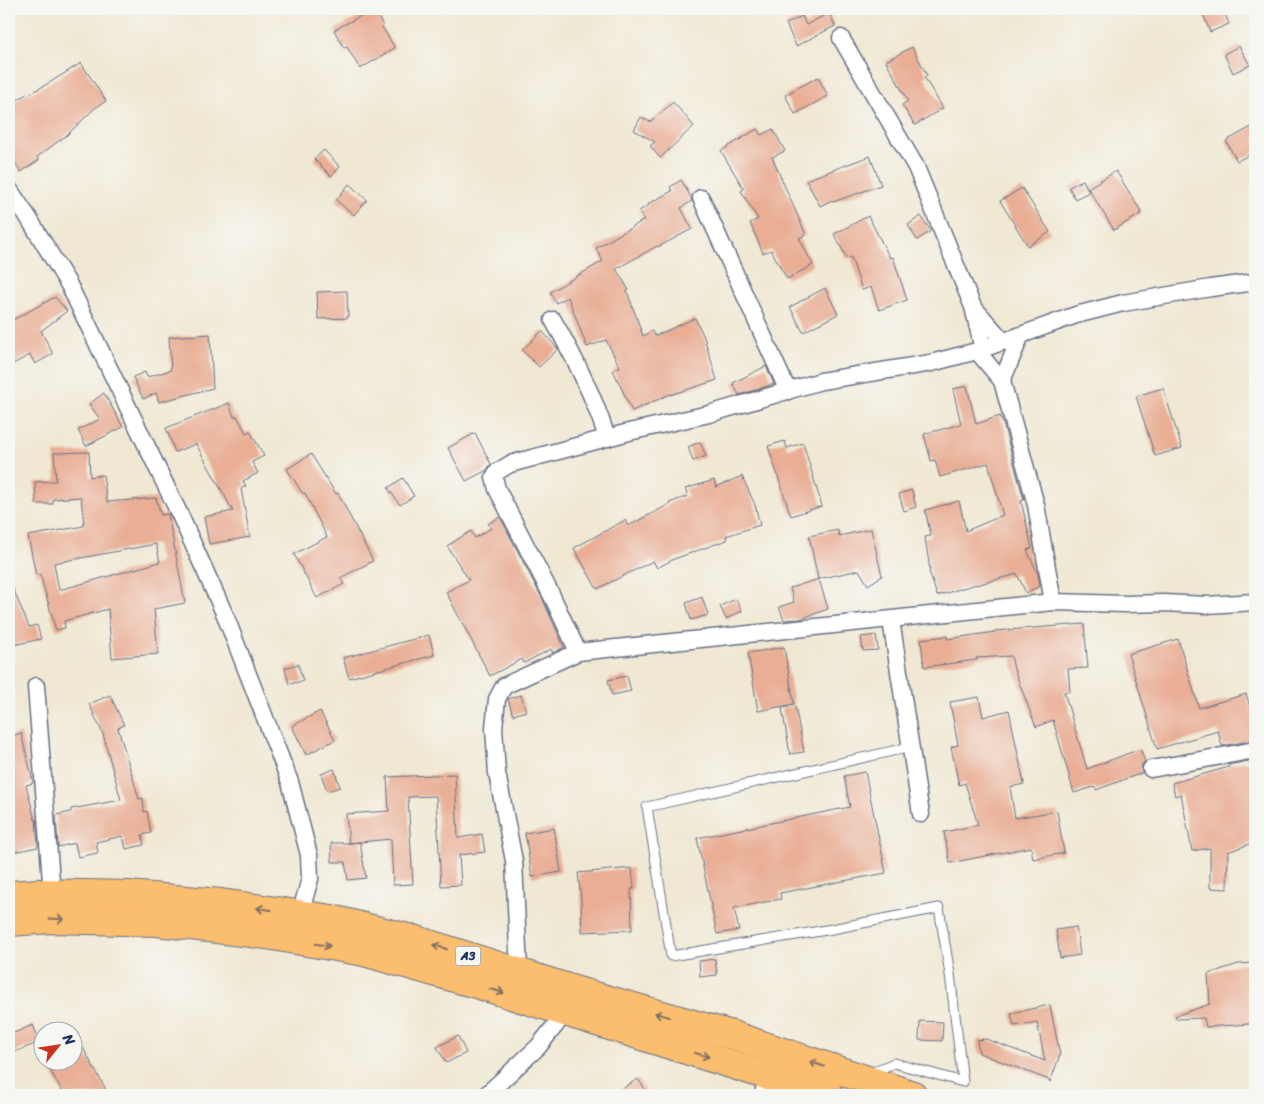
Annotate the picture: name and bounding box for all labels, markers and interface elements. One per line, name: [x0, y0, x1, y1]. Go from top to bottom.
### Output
one-way arrow: [256, 904, 272, 914]
one-way arrow: [49, 914, 65, 924]
one-way arrow: [315, 941, 331, 951]
one-way arrow: [432, 941, 448, 951]
road number: A3: [456, 946, 480, 966]
one-way arrow: [489, 987, 504, 996]
one-way arrow: [654, 1010, 670, 1019]
north arrow: [32, 1022, 82, 1072]
text: N: [55, 1028, 82, 1050]
one-way arrow: [694, 1051, 710, 1061]
one-way arrow: [810, 1059, 825, 1068]

